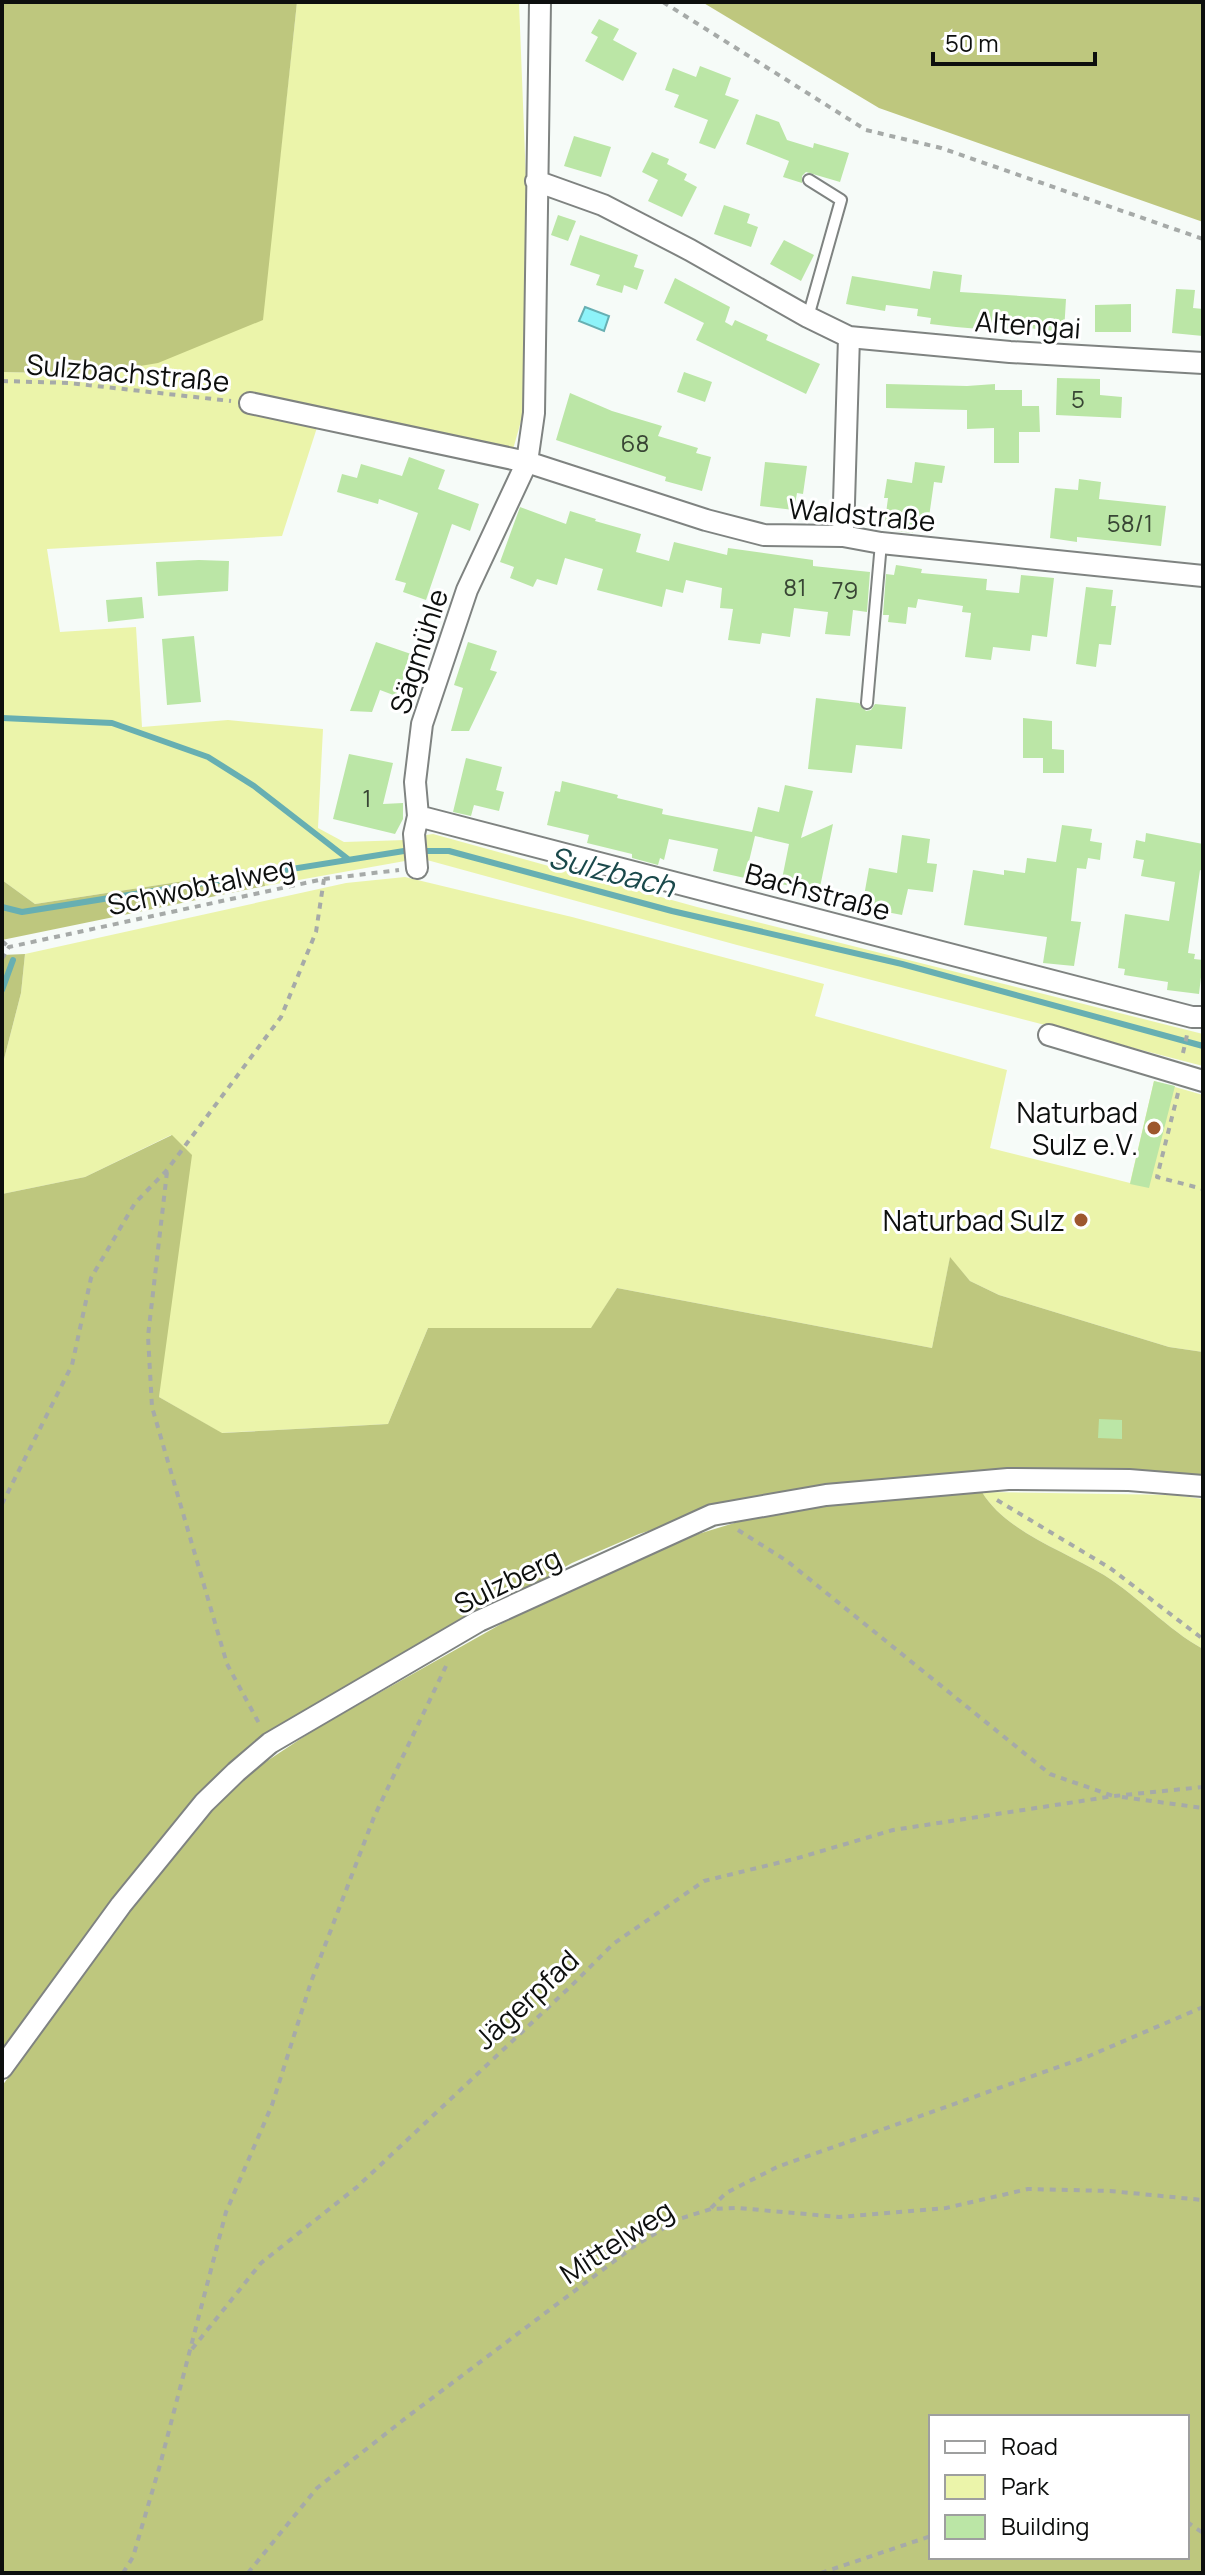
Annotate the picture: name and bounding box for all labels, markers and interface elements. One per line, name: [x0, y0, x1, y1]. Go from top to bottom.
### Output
scale bar: [933, 16, 1095, 66]
text: 50 m: [945, 26, 999, 59]
street label: Altengai: [974, 301, 1082, 347]
street label: Sulzbachstraße: [25, 344, 231, 400]
house number: 5: [1071, 382, 1085, 415]
house number: 68: [621, 426, 649, 459]
street label: Waldstraße: [787, 489, 937, 539]
house number: 58/1: [1107, 506, 1153, 539]
house number: 81: [783, 570, 807, 603]
house number: 79: [832, 573, 858, 606]
street label: Sägmühle: [380, 584, 456, 718]
house number: 1: [362, 781, 372, 814]
water label: Sulzbach: [545, 836, 680, 907]
street label: Schwobtalweg: [104, 847, 298, 923]
street label: Bachstraße: [741, 853, 895, 929]
place label: Naturbad Sulz e.V.: [1017, 1093, 1138, 1163]
marker: Naturbad Sulz e.V.: [1145, 1119, 1163, 1137]
place label: Naturbad Sulz: [883, 1201, 1065, 1239]
marker: Naturbad Sulz: [1072, 1211, 1090, 1229]
street label: Sulzberg: [447, 1538, 567, 1622]
street label: Jägerpfad: [466, 1941, 586, 2057]
street label: Mittelweg: [552, 2190, 680, 2292]
legend: [929, 2415, 1189, 2559]
text: Road: [1001, 2429, 1058, 2462]
text: Park: [1001, 2469, 1050, 2502]
text: Building: [1001, 2509, 1089, 2542]

